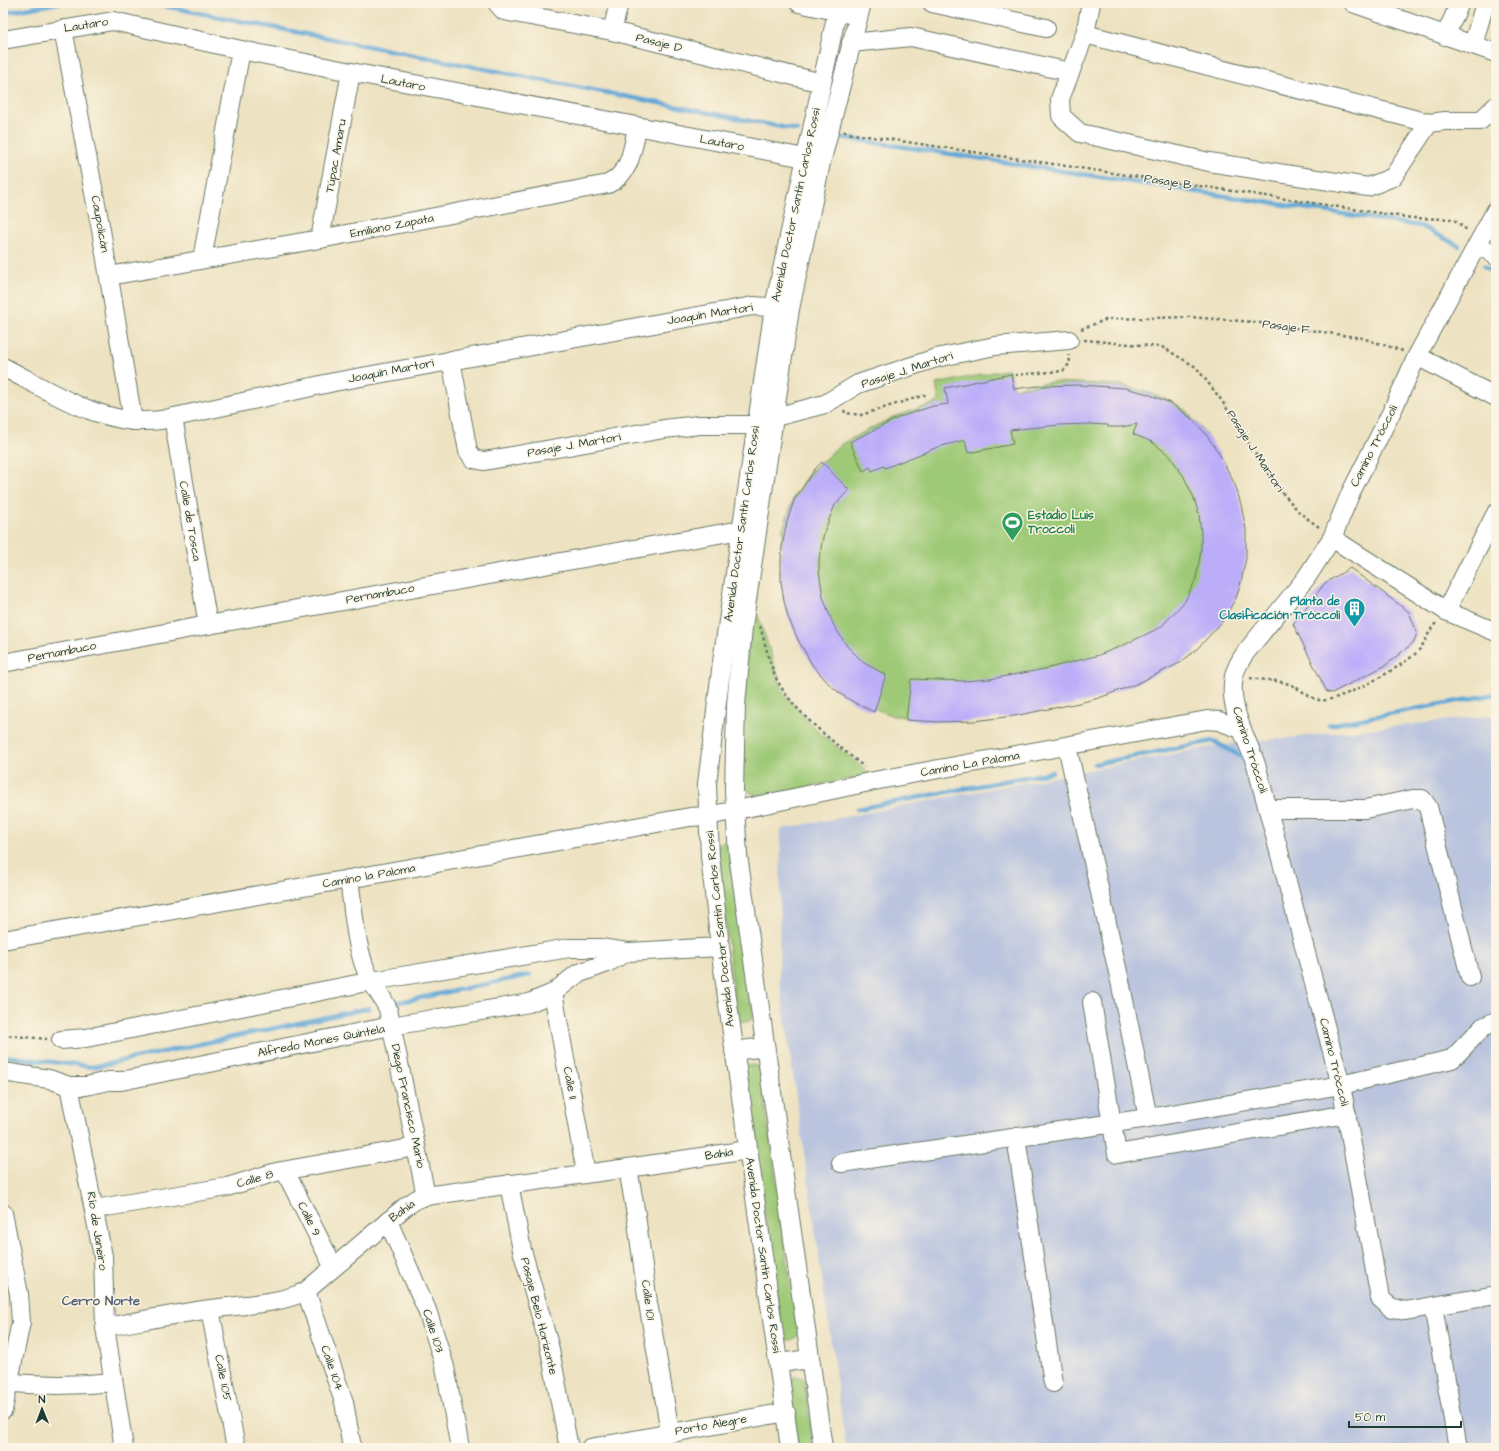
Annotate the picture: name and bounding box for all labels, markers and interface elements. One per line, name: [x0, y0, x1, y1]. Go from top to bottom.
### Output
street label: Lautaro: [63, 13, 110, 37]
street label: Pasaje D: [634, 29, 684, 57]
street label: Lautaro: [379, 70, 427, 96]
street label: Avenida Doctor Santín Carlos Rossi: [767, 106, 825, 303]
street label: Túpac Amaru: [321, 118, 351, 194]
street label: Lautaro: [698, 131, 746, 155]
street label: Pasaje B: [1143, 170, 1193, 194]
street label: Caupolicán: [87, 194, 113, 254]
street label: Emiliano Zapata: [349, 210, 435, 242]
street label: Joaquín Martori: [666, 299, 754, 329]
street label: Pasaje F: [1261, 315, 1311, 339]
street label: Pasaje J, Martori: [859, 347, 955, 393]
street label: Joaquín Martori: [347, 354, 435, 388]
street label: Camino Tróccoli: [1346, 402, 1402, 490]
street label: Pasaje J. Martori: [1222, 407, 1288, 496]
street label: Avenida Doctor Santín Carlos Rossi: [720, 425, 764, 623]
street label: Pasaje J. Martori: [526, 428, 622, 462]
street label: Calle de Tosca: [175, 480, 205, 562]
place label: Estadio Luis Troccoli: [1027, 507, 1094, 538]
sports icon: Estadio Luis Troccoli: [1000, 509, 1026, 542]
street label: Pernambuco: [344, 580, 416, 608]
place label: Planta de Clasificación Tróccoli: [1220, 593, 1340, 624]
building icon: Planta de Clasificación Tróccoli: [1342, 595, 1368, 628]
street label: Pernambuco: [26, 637, 98, 667]
street label: Camino Tróccoli: [1228, 705, 1272, 795]
street label: Camino La Paloma: [919, 747, 1021, 781]
street label: Avenida Doctor Santín Carlos Rossi: [701, 830, 739, 1028]
street label: Camino la Paloma: [321, 859, 417, 893]
street label: Camino Tróccoli: [1315, 1016, 1353, 1108]
street label: Alfredo Mones Quintela: [256, 1020, 386, 1062]
street label: Diego Francisco Mario: [386, 1042, 430, 1170]
street label: Calle 11: [559, 1065, 582, 1101]
street label: Bahía: [704, 1143, 734, 1165]
street label: Avenida Doctor Santín Carlos Rossi: [741, 1156, 785, 1354]
street label: Calle 8: [235, 1166, 276, 1192]
street label: Río de Janeiro: [82, 1190, 112, 1272]
street label: Bahía: [385, 1196, 419, 1226]
street label: Calle 9: [293, 1199, 325, 1239]
street label: Pasaje Belo Horizonte: [516, 1256, 562, 1377]
street label: Calle 101: [637, 1279, 659, 1322]
district label: Cerro Norte: [62, 1292, 140, 1310]
street label: Calle 103: [418, 1307, 448, 1355]
street label: Calle 104: [316, 1343, 348, 1393]
street label: Calle 105: [210, 1353, 236, 1403]
north arrow: [22, 1389, 62, 1429]
text: N: [38, 1392, 46, 1407]
scale bar: [1349, 1403, 1461, 1429]
text: 50 m: [1355, 1409, 1386, 1426]
street label: Porto Alegre: [674, 1410, 749, 1441]

